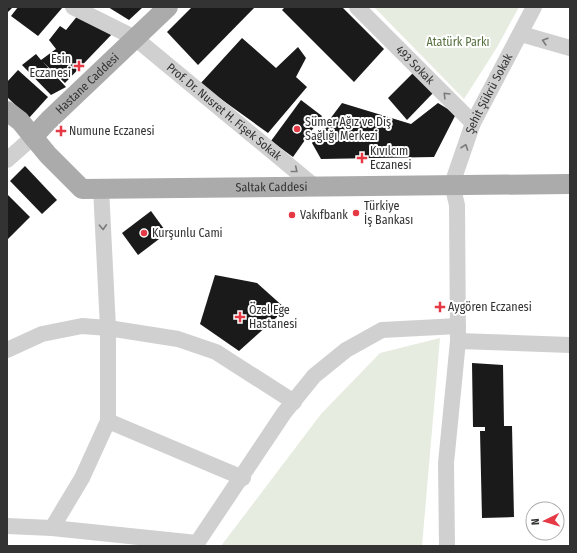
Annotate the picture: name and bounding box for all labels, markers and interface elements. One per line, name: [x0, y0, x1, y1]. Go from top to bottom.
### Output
park label: Atatürk Parkı: [426, 35, 490, 49]
one-way arrow: [542, 37, 549, 46]
street label: 493 Sokak: [393, 43, 437, 87]
street label: Hastane Caddesi: [53, 50, 122, 117]
street label: Şehit Şükrü Sokak: [463, 51, 515, 136]
place label: Esin Eczanesi: [30, 52, 71, 80]
street label: Prof. Dr. Nusret H. Fişek Sokak: [164, 60, 285, 163]
marker: Esin Eczanesi: [74, 61, 84, 71]
one-way arrow: [443, 92, 451, 100]
place label: Sümer Ağız ve Diş Sağlığı Merkezi: [305, 115, 391, 143]
place label: Numune Eczanesi: [69, 124, 155, 138]
marker: Sümer Ağız ve Diş Sağlığı Merkezi: [292, 124, 302, 134]
marker: Numune Eczanesi: [56, 126, 66, 136]
one-way arrow: [460, 143, 469, 150]
place label: Kıvılcım Eczanesi: [370, 144, 411, 172]
marker: Kıvılcım Eczanesi: [357, 153, 367, 163]
one-way arrow: [290, 165, 297, 172]
street label: Saltak Caddesi: [235, 180, 307, 194]
place label: Türkiye İş Bankası: [364, 199, 413, 227]
place label: Vakıfbank: [300, 208, 348, 222]
marker: Türkiye İş Bankası: [351, 208, 361, 218]
marker: Vakıfbank: [287, 210, 297, 220]
one-way arrow: [98, 224, 107, 230]
place label: Kurşunlu Cami: [152, 226, 223, 240]
marker: Kurşunlu Cami: [139, 228, 149, 238]
place label: Aygören Eczanesi: [448, 300, 532, 314]
place label: Özel Ege Hastanesi: [249, 301, 297, 331]
marker: Aygören Eczanesi: [435, 302, 445, 312]
marker: Özel Ege Hastanesi: [234, 311, 246, 323]
north arrow: [525, 501, 565, 541]
text: N: [529, 518, 542, 526]

